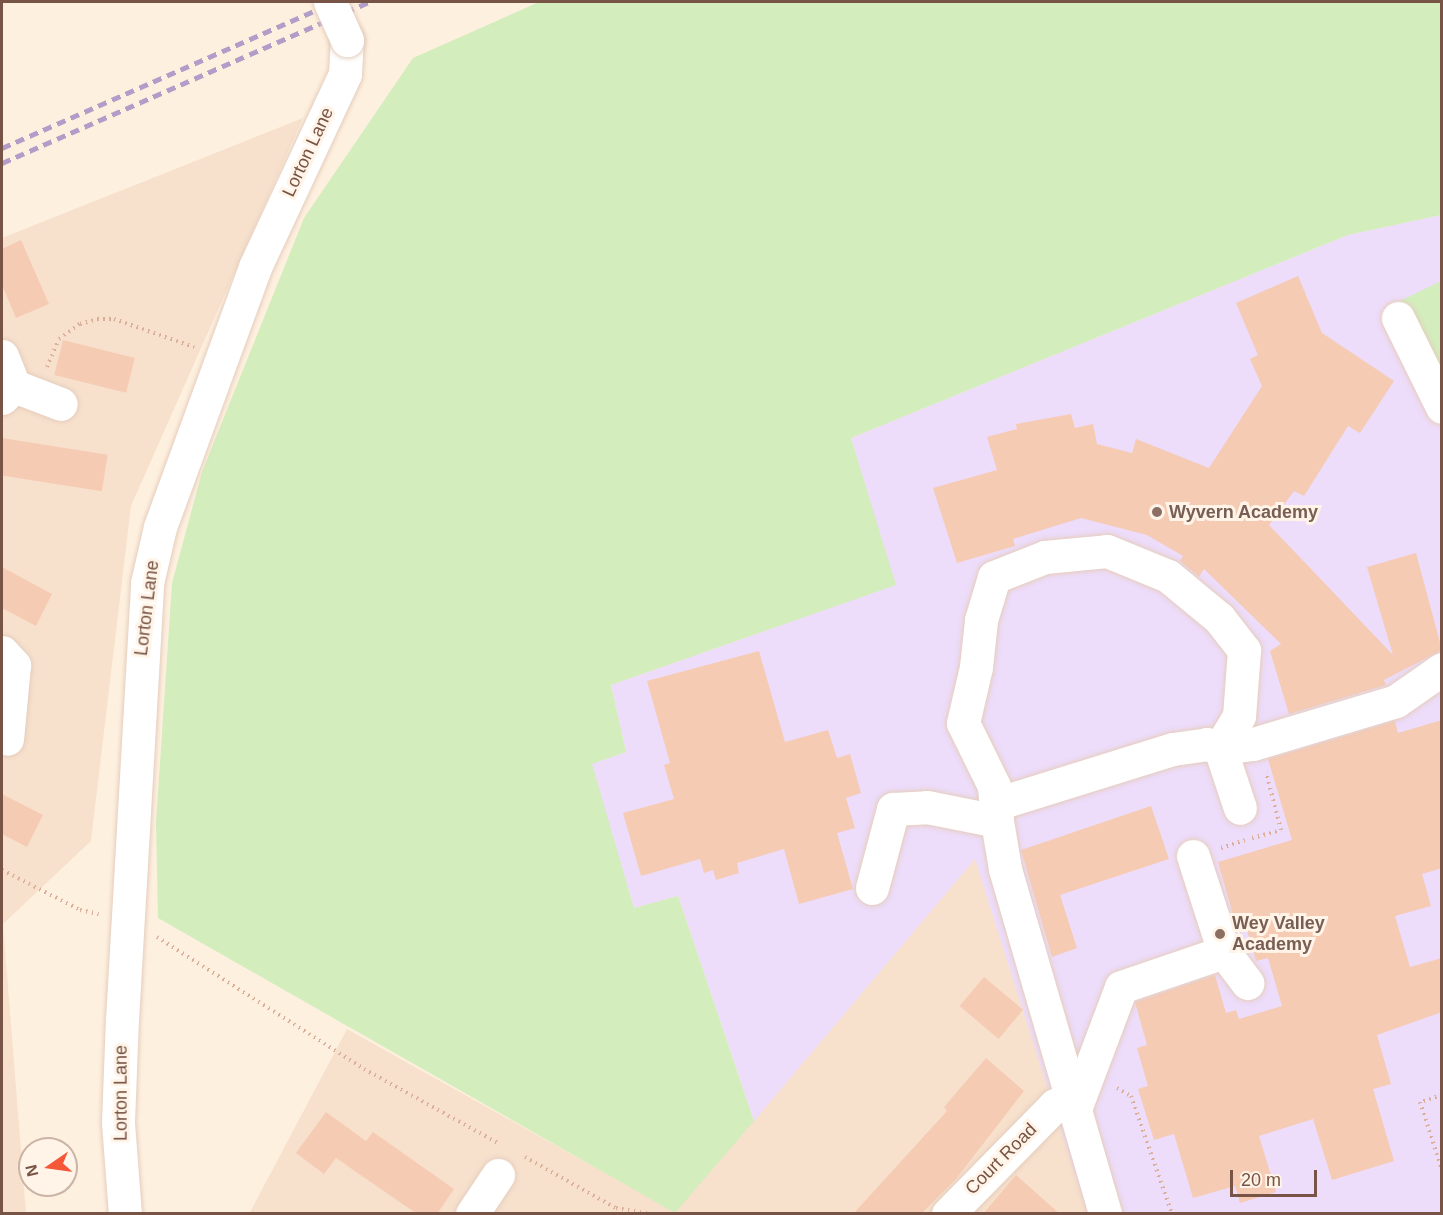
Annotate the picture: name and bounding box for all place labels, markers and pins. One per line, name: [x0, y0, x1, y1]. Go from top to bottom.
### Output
place label: Wyvern Academy: [1169, 501, 1319, 523]
marker: Wyvern Academy: [1150, 505, 1164, 519]
place label: Wey Valley Academy: [1232, 913, 1325, 956]
marker: Wey Valley Academy: [1213, 927, 1227, 941]

